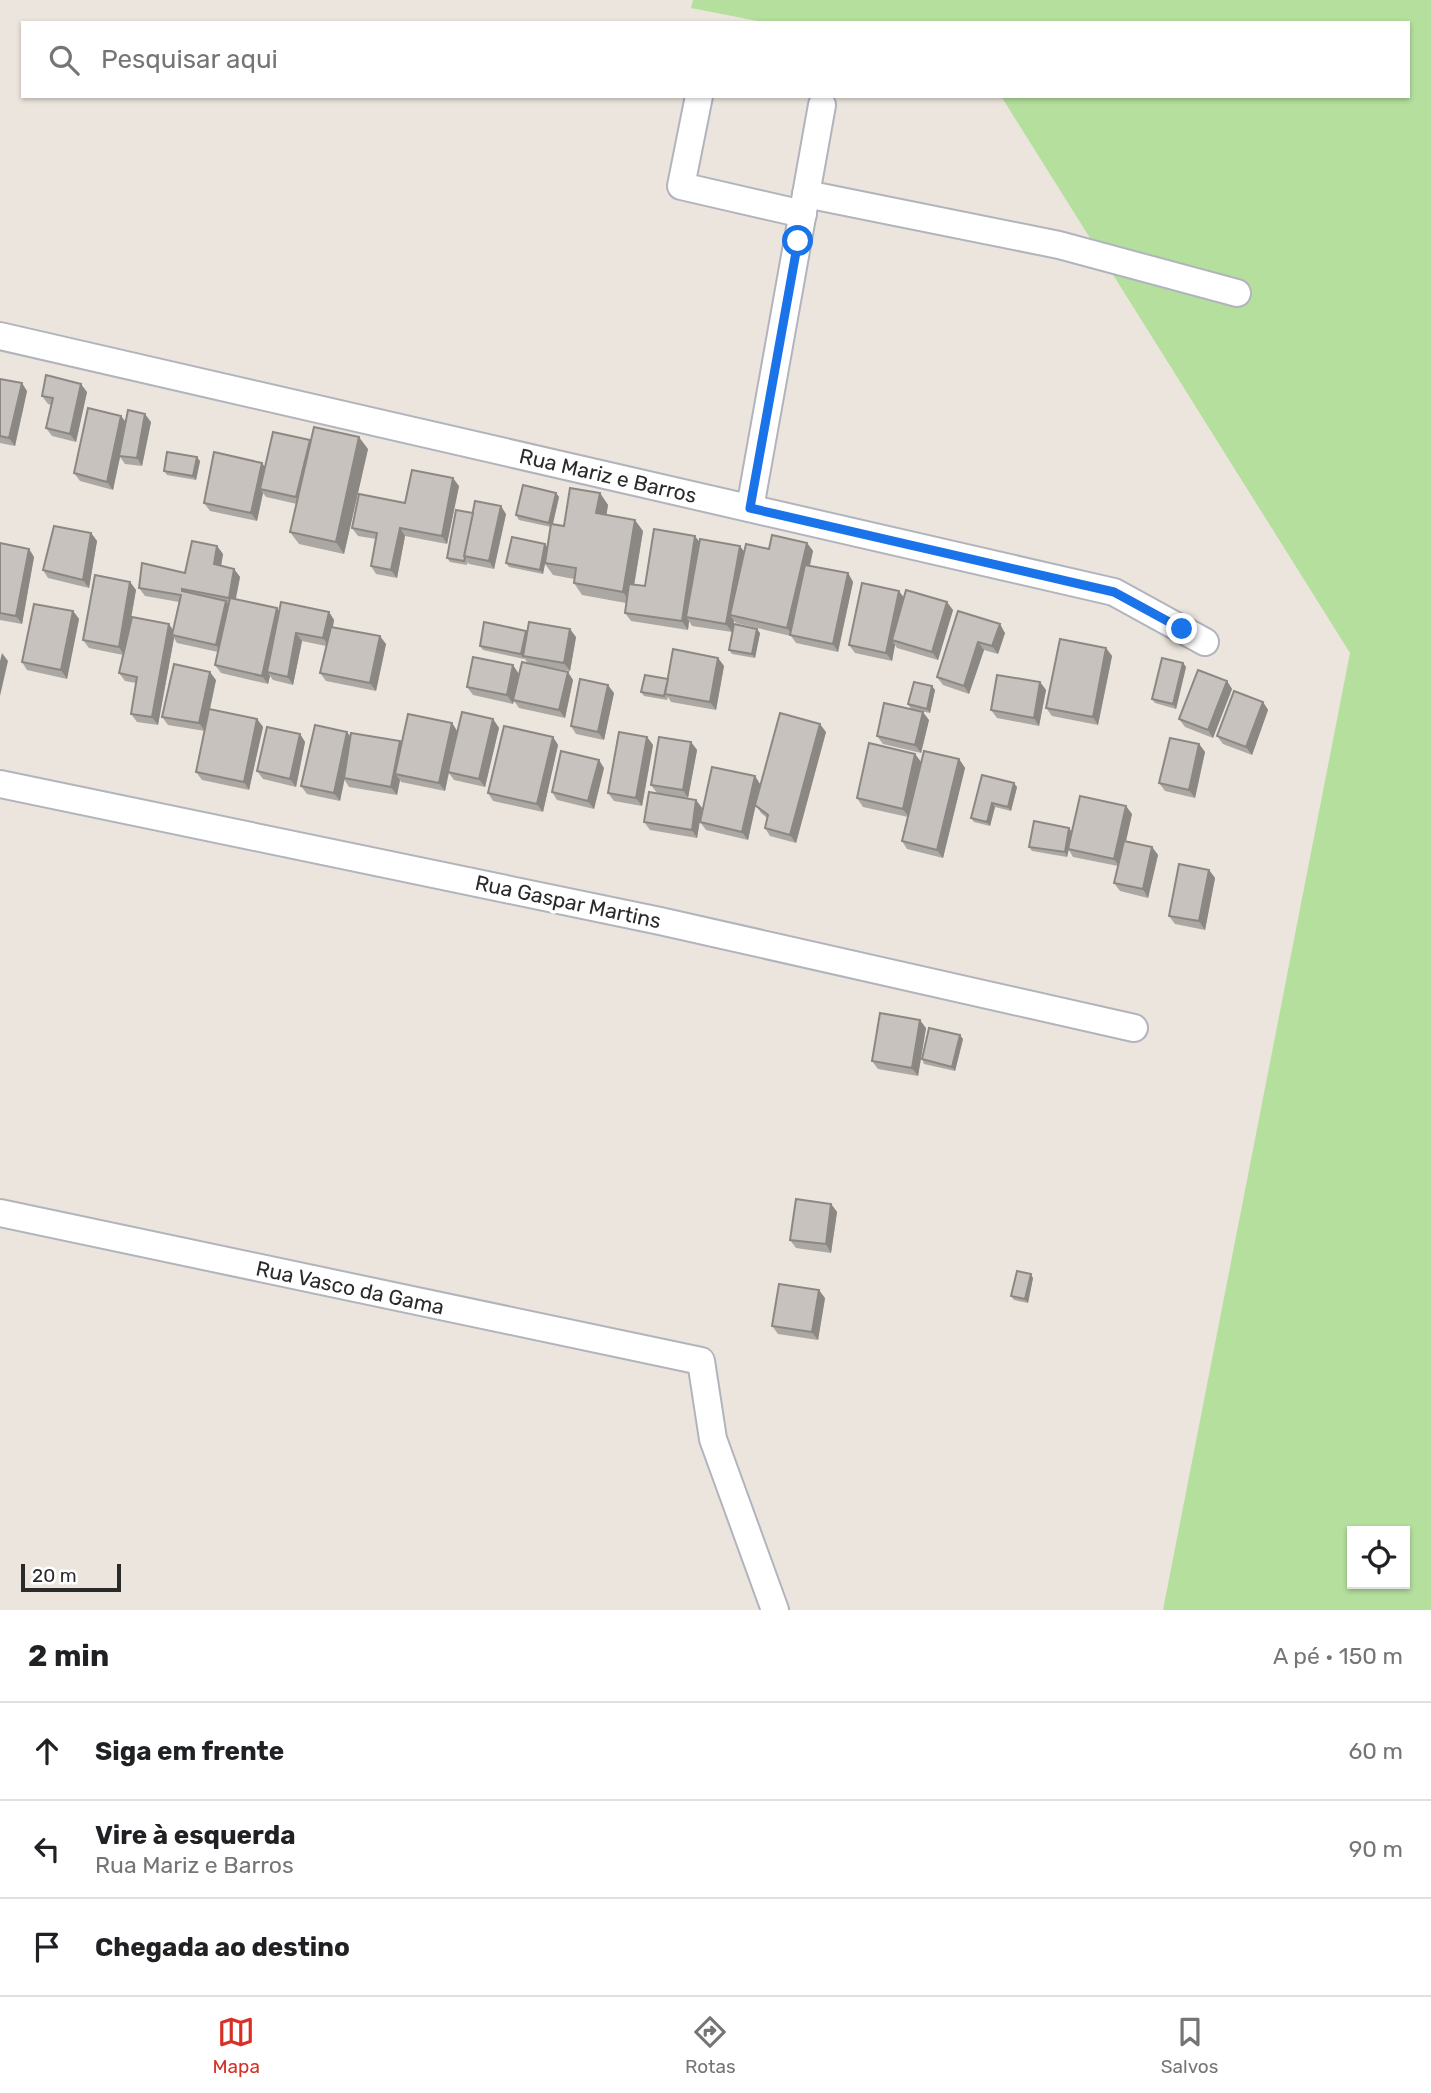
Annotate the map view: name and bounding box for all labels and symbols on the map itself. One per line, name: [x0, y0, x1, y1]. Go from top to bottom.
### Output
route start: [782, 225, 813, 256]
street label: Rua Mariz e Barros: [517, 443, 699, 508]
route end: [1166, 613, 1197, 644]
street label: Rua Gaspar Martins: [473, 870, 663, 933]
street label: Rua Vasco da Gama: [254, 1255, 446, 1320]
scale bar: [21, 1561, 121, 1593]

